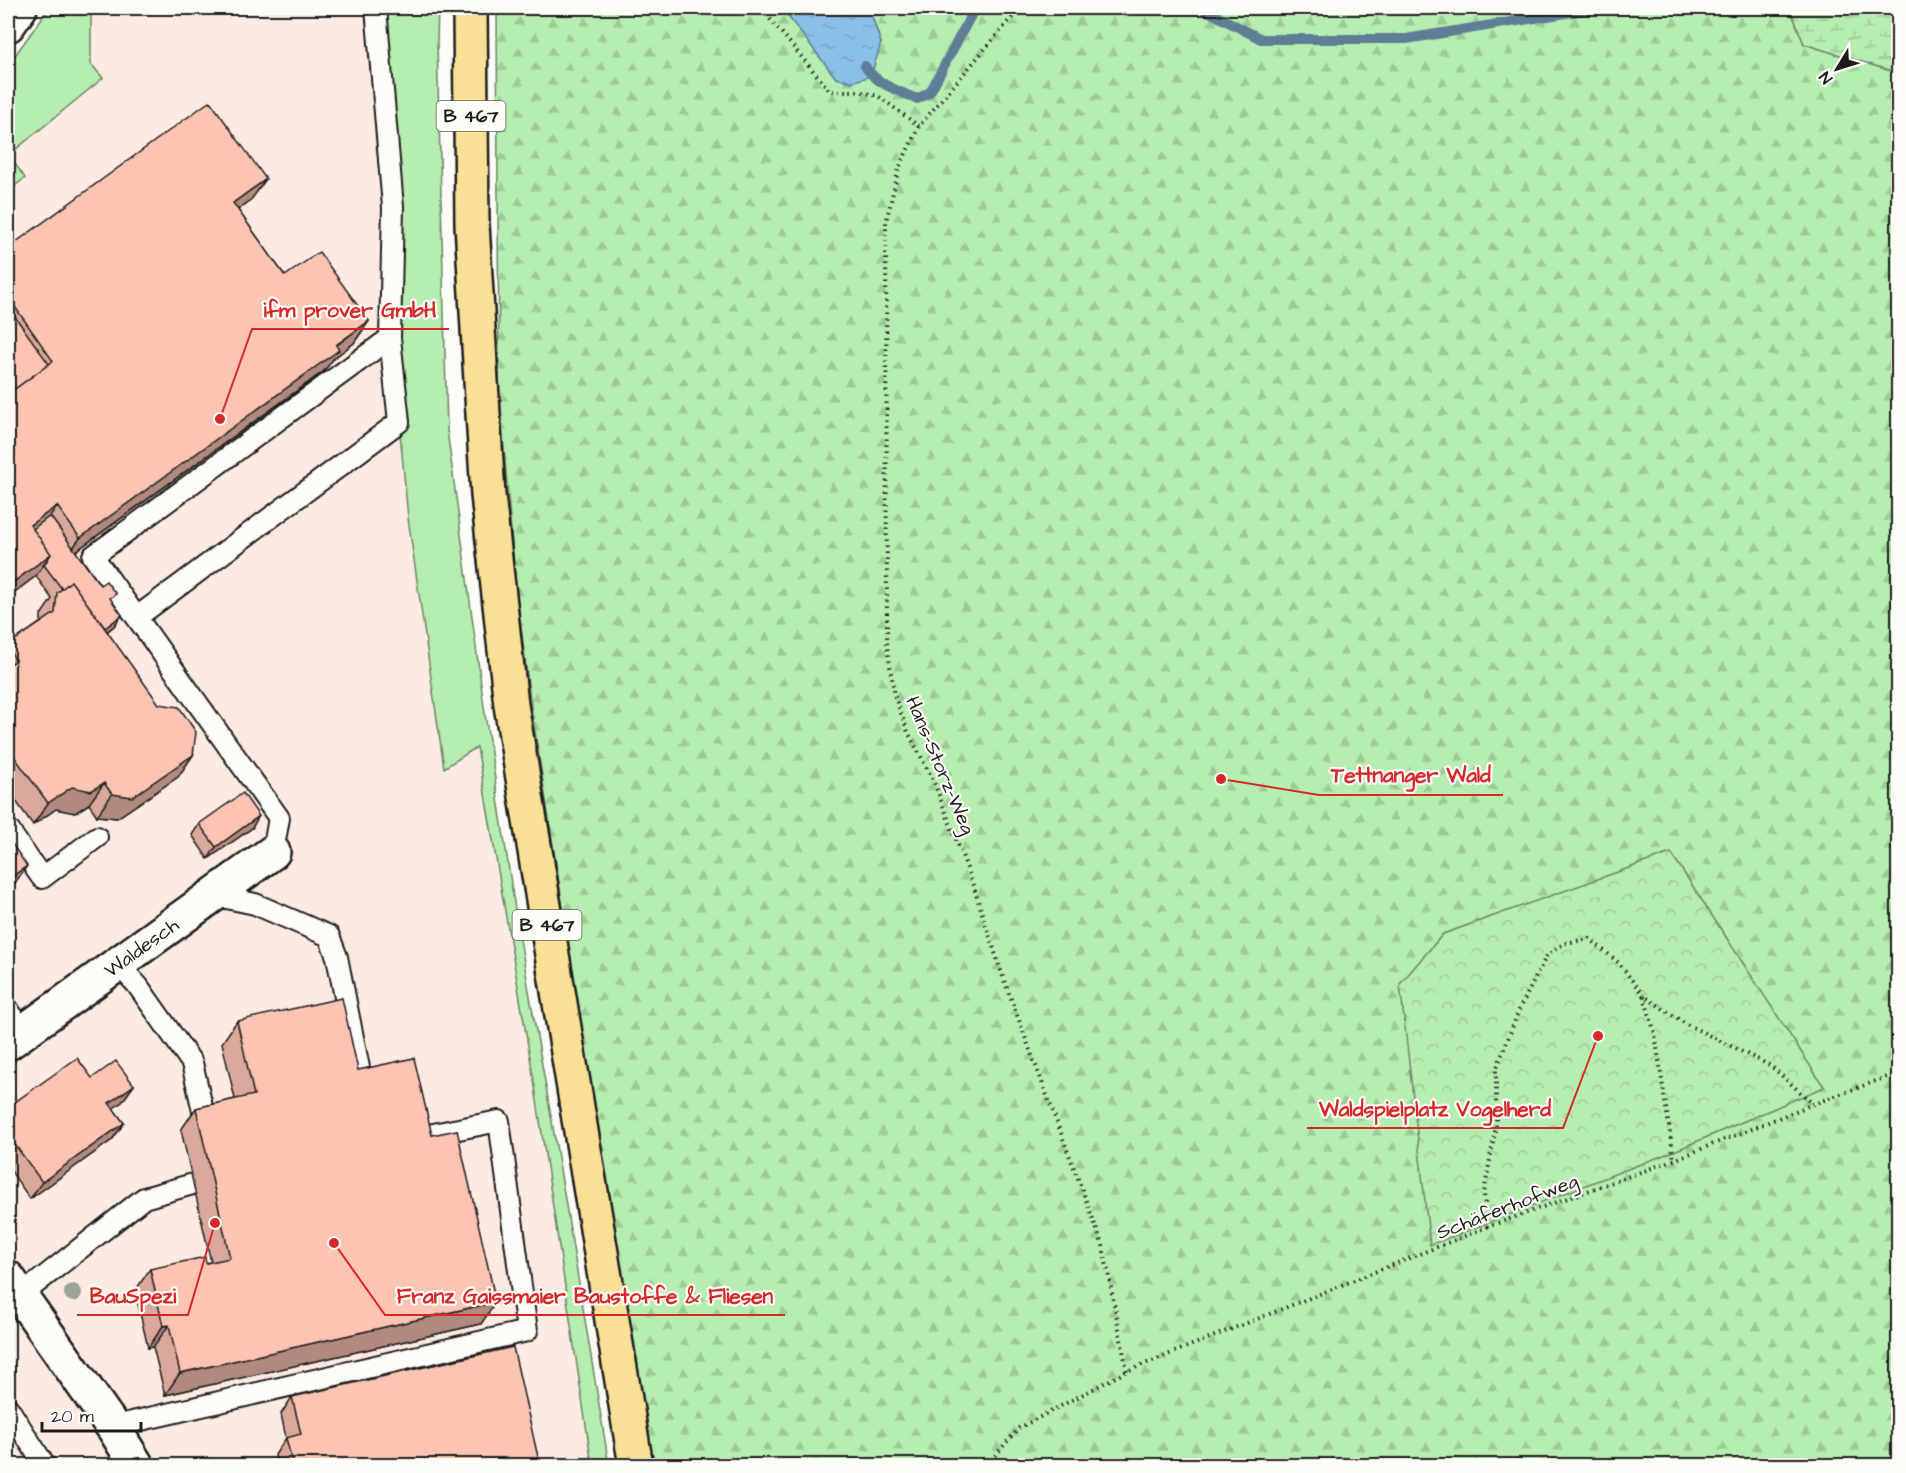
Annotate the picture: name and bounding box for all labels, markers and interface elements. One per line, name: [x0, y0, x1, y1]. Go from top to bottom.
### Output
north arrow: [1807, 39, 1867, 99]
text: N: [1814, 67, 1838, 88]
road number: B 467: [436, 101, 506, 131]
callout: ifm prover GmbH: [252, 290, 449, 329]
text: ifm prover GmbH: [263, 296, 437, 326]
street label: Hans-Storz-Weg: [897, 692, 982, 839]
callout: Tettnanger Wald: [1319, 756, 1503, 795]
text: Tettnanger Wald: [1330, 761, 1491, 792]
road number: B 467: [512, 910, 582, 940]
street label: Waldesch: [99, 911, 185, 984]
callout: Waldspielplatz Vogelherd: [1307, 1089, 1563, 1128]
text: Waldspielplatz Vogelherd: [1318, 1095, 1551, 1126]
street label: Schäferhofweg: [1432, 1167, 1583, 1248]
callout: BauSpezi: [77, 1276, 188, 1315]
callout: Franz Gaissmaier Baustoffe & Fliesen: [385, 1276, 785, 1315]
text: BauSpezi: [90, 1282, 177, 1312]
text: Franz Gaissmaier Baustoffe & Fliesen: [397, 1282, 774, 1311]
scale bar: [42, 1395, 141, 1433]
text: 20 m: [51, 1404, 94, 1429]

